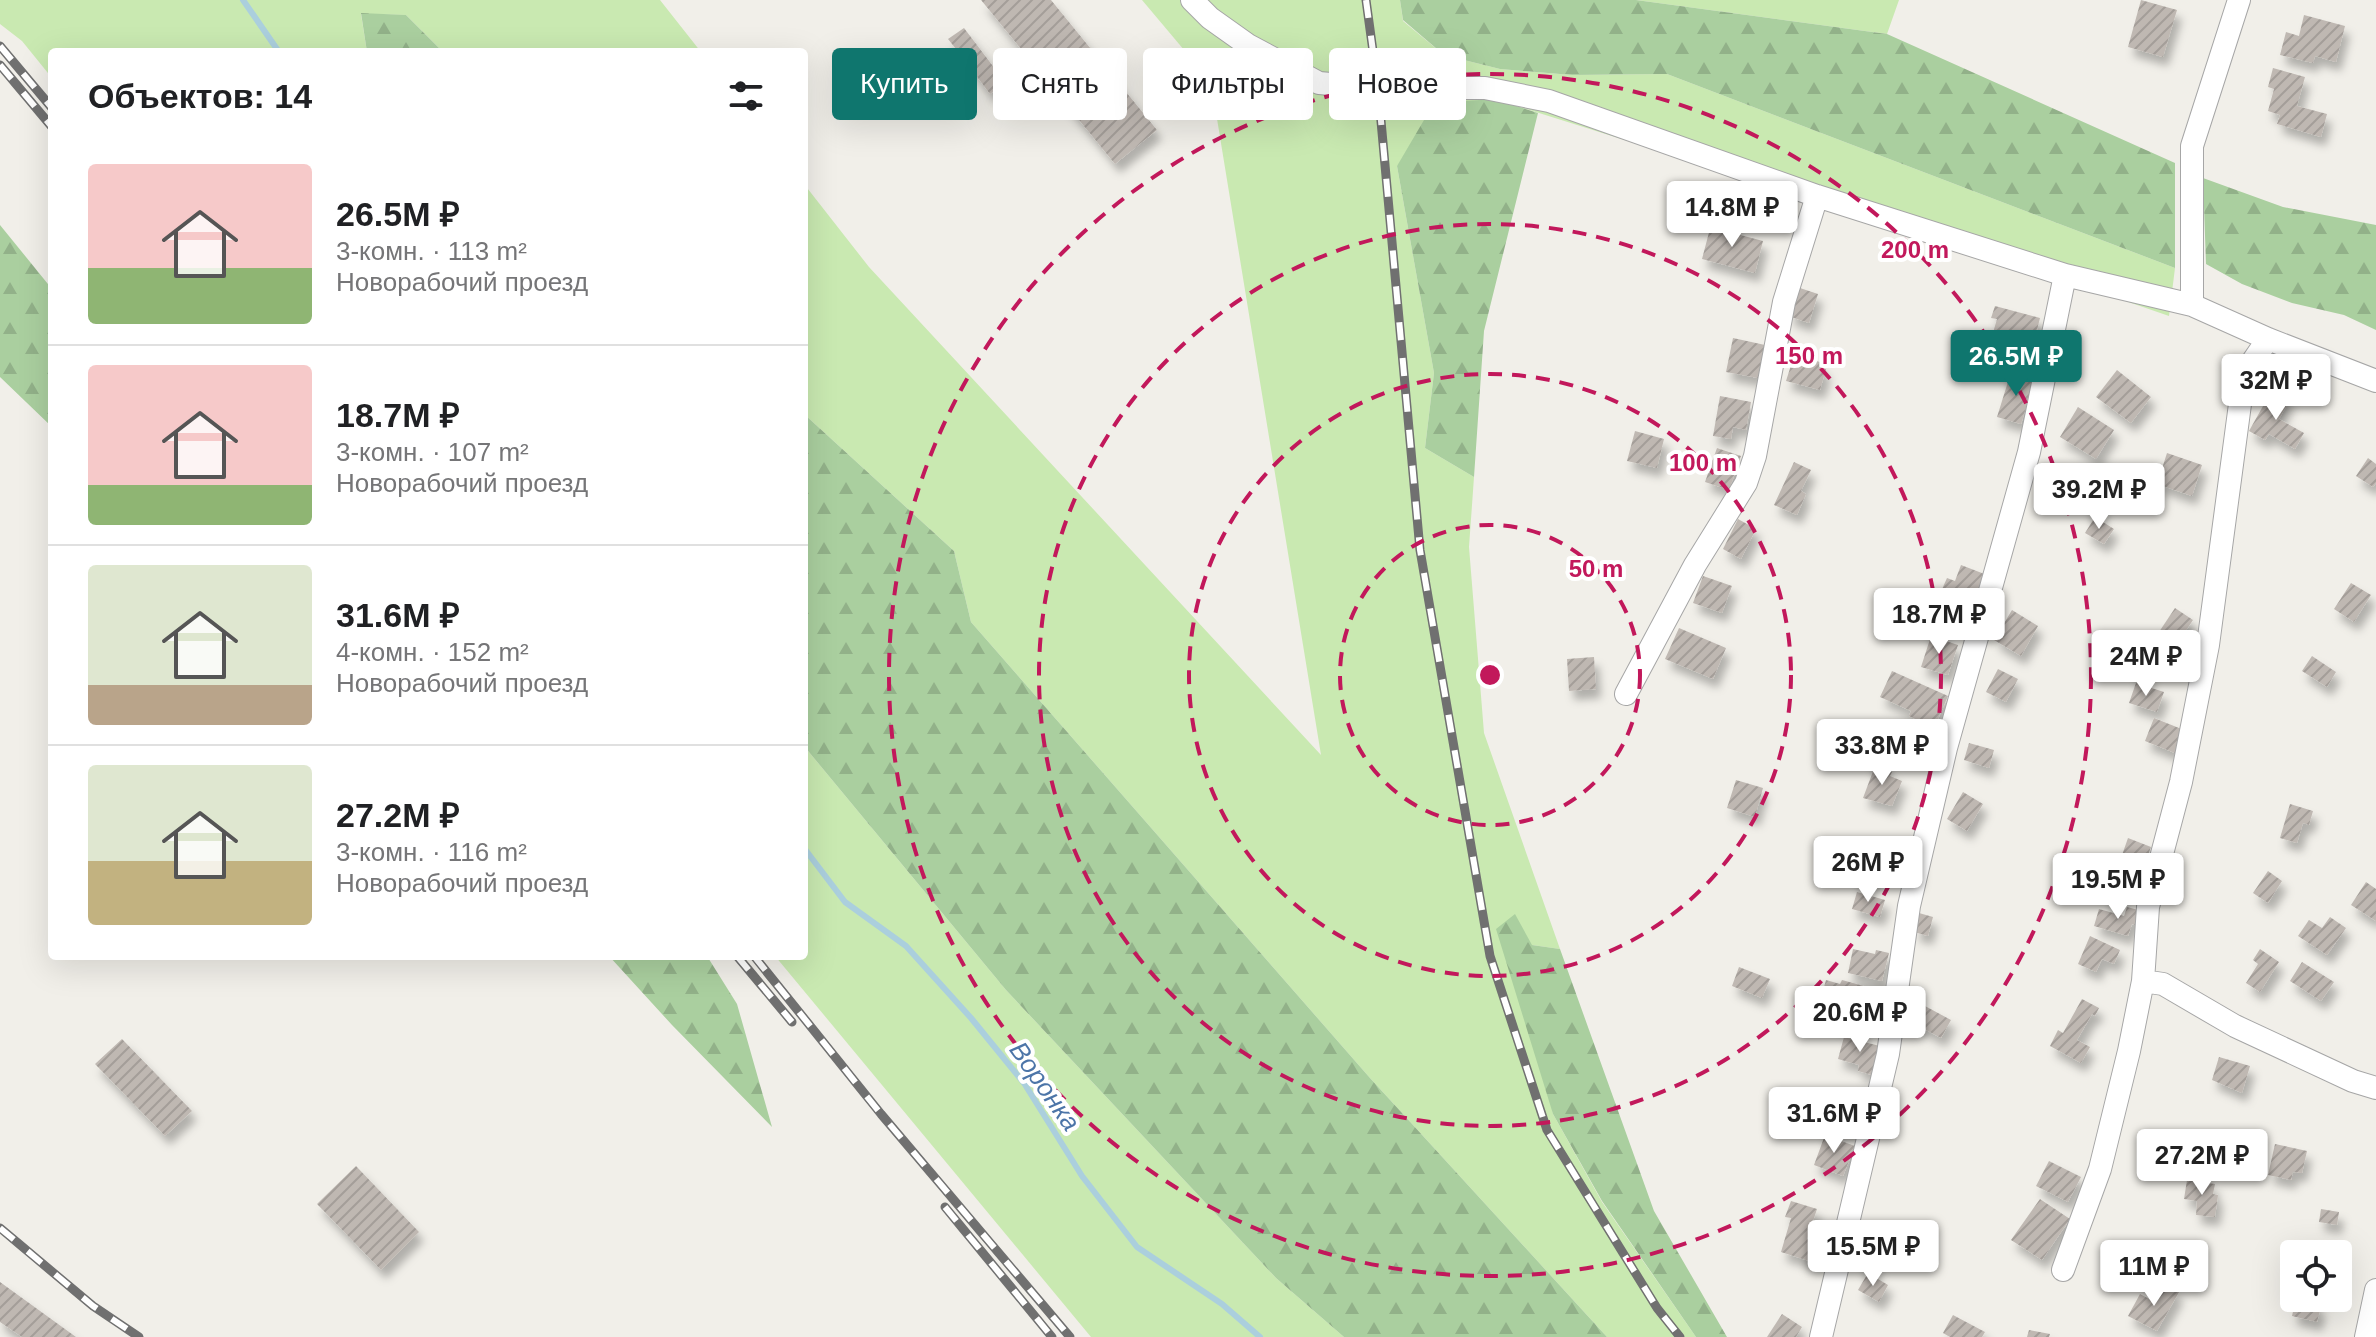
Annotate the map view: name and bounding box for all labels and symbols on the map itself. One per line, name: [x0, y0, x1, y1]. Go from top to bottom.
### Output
pin: 14.8M ₽: [1658, 181, 1806, 249]
text: 200 m: [1881, 236, 1949, 263]
pin: 26.5M ₽: [1942, 330, 2090, 398]
text: 150 m: [1775, 342, 1843, 369]
pin: 32M ₽: [2220, 354, 2332, 422]
text: 100 m: [1669, 449, 1737, 476]
pin: 39.2M ₽: [2025, 463, 2173, 531]
text: 50 m: [1569, 555, 1623, 582]
pin: 18.7M ₽: [1865, 588, 2013, 656]
pin: 24M ₽: [2090, 630, 2202, 698]
centre of rings: [1476, 661, 1504, 689]
pin: 33.8M ₽: [1808, 719, 1956, 787]
pin: 26M ₽: [1812, 836, 1924, 904]
pin: 19.5M ₽: [2044, 853, 2192, 921]
pin: 20.6M ₽: [1786, 986, 1934, 1054]
water label: Воронка: [1004, 1036, 1086, 1136]
pin: 31.6M ₽: [1760, 1087, 1908, 1155]
pin: 27.2M ₽: [2128, 1129, 2276, 1197]
pin: 15.5M ₽: [1799, 1220, 1947, 1288]
pin: 11M ₽: [2098, 1240, 2210, 1308]

